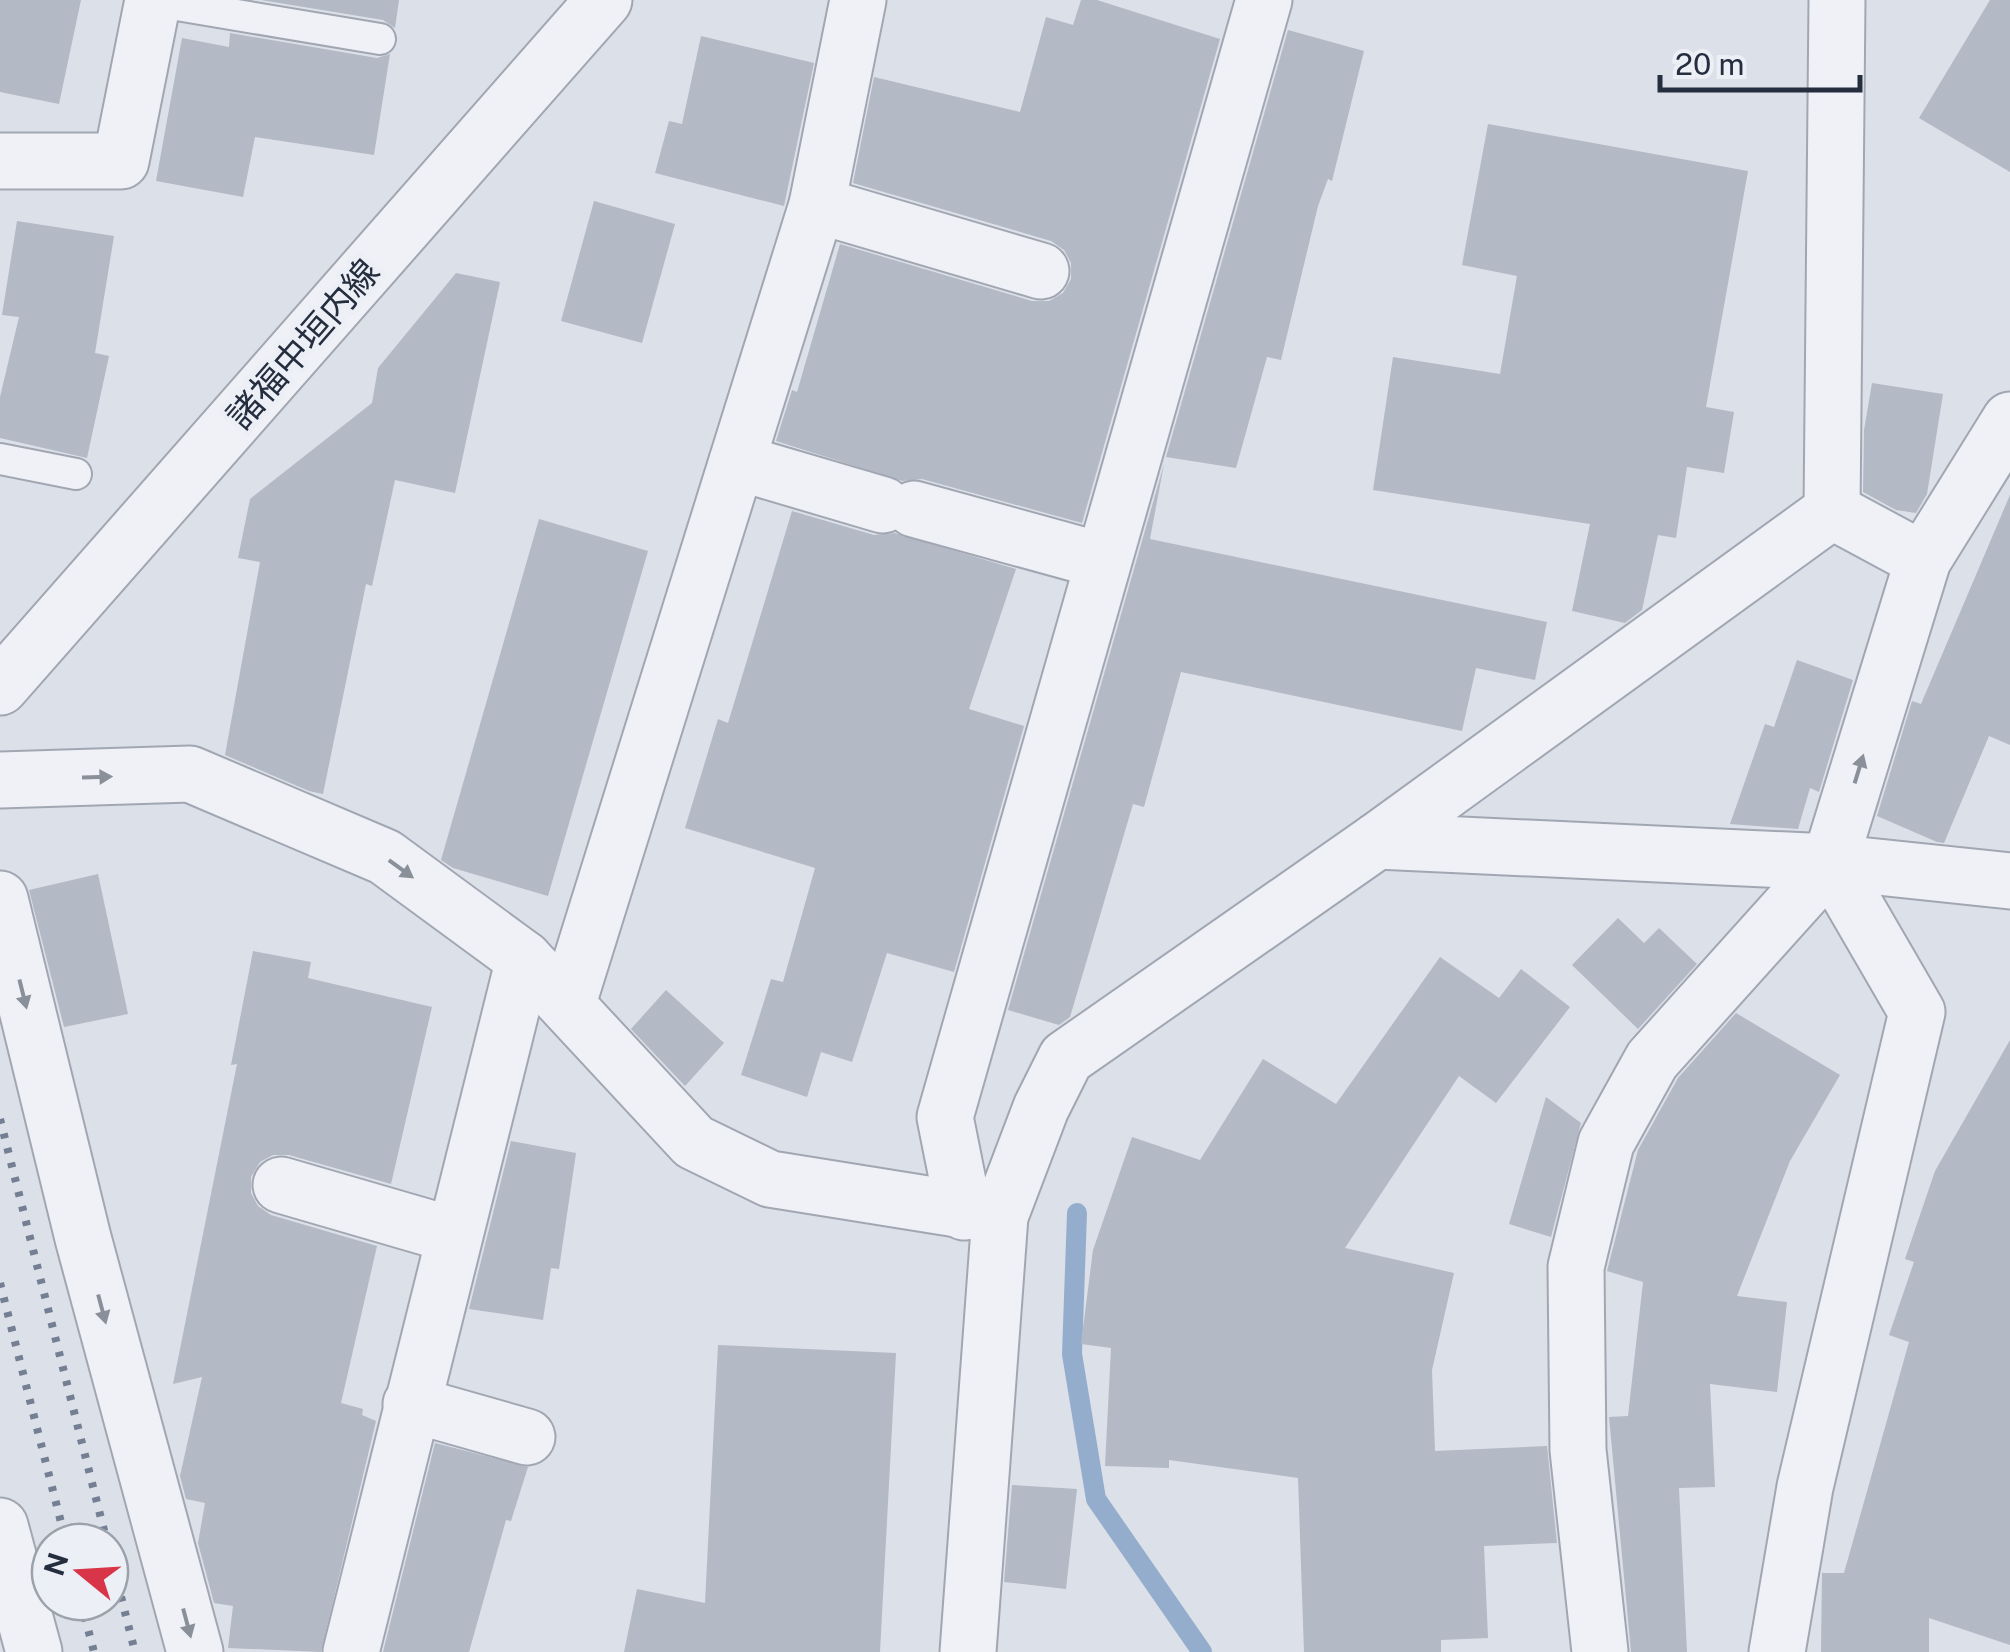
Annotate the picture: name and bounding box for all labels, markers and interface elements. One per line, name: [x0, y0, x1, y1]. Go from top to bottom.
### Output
scale bar: [1660, 30, 1860, 92]
text: 20 m: [1675, 46, 1744, 82]
street label: 諸福中垣内線: [219, 251, 387, 437]
one-way arrow: [1852, 753, 1867, 784]
one-way arrow: [82, 768, 114, 784]
one-way arrow: [388, 859, 414, 879]
one-way arrow: [16, 979, 31, 1010]
one-way arrow: [95, 1294, 111, 1325]
north arrow: [30, 1522, 130, 1622]
text: N: [37, 1549, 75, 1580]
one-way arrow: [180, 1608, 195, 1638]

